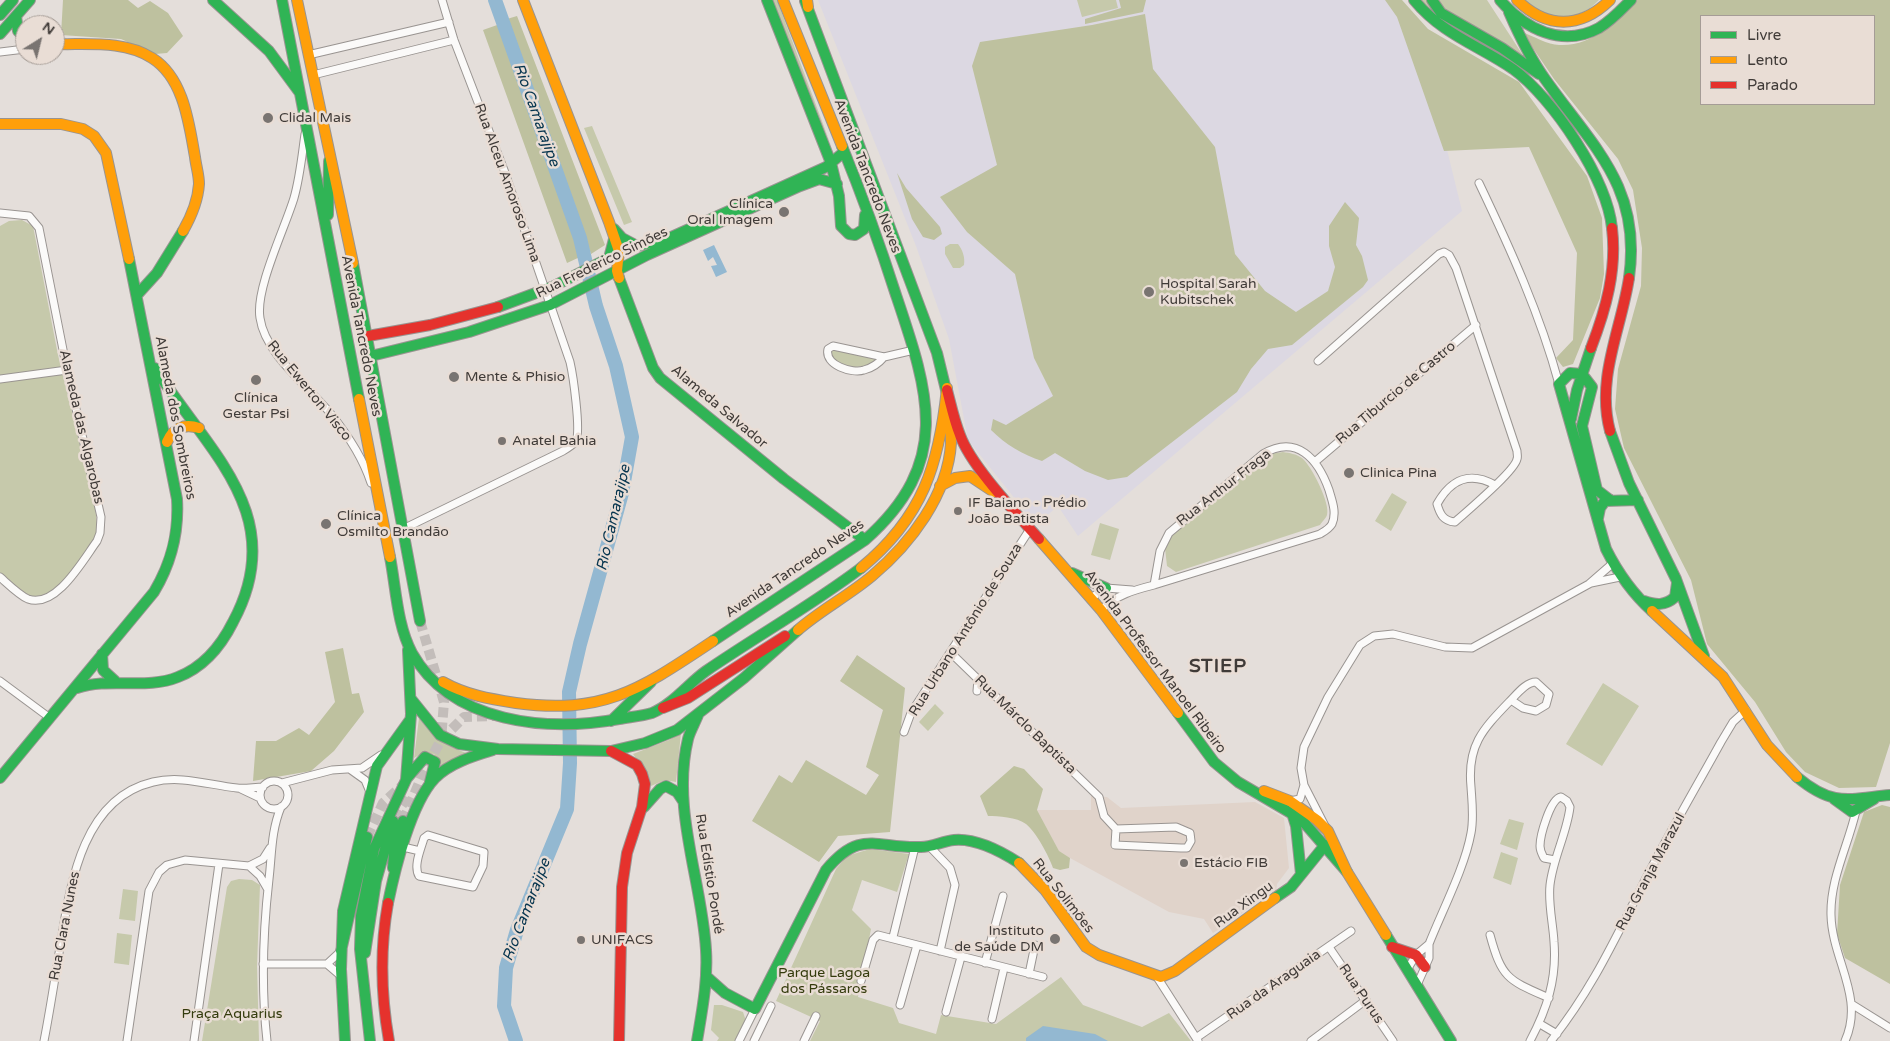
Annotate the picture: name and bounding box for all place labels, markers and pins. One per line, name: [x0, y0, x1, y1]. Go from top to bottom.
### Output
place label: Clidal Mais: [279, 110, 351, 126]
marker: Clidal Mais: [261, 111, 275, 125]
place label: Clínica Oral Imagem: [687, 196, 773, 228]
marker: Clínica Oral Imagem: [777, 205, 791, 219]
place label: Hospital Sarah Kubitschek: [1160, 276, 1257, 308]
marker: Hospital Sarah Kubitschek: [1142, 285, 1156, 299]
place label: Mente & Phisio: [465, 369, 565, 385]
marker: Mente & Phisio: [447, 370, 461, 384]
marker: Clínica Gestar Psi: [249, 373, 263, 387]
place label: Clínica Gestar Psi: [223, 390, 289, 422]
place label: Anatel Bahia: [512, 433, 596, 449]
marker: Anatel Bahia: [496, 435, 508, 447]
place label: Clinica Pina: [1360, 465, 1437, 481]
marker: Clinica Pina: [1342, 466, 1356, 480]
place label: IF Baiano - Prédio João Batista: [968, 495, 1086, 528]
marker: IF Baiano - Prédio João Batista: [952, 505, 964, 517]
place label: Clínica Osmilto Brandão: [337, 508, 449, 540]
marker: Clínica Osmilto Brandão: [319, 517, 333, 531]
place label: Estácio FIB: [1194, 855, 1268, 871]
marker: Estácio FIB: [1178, 857, 1190, 869]
place label: Instituto de Saúde DM: [954, 923, 1044, 956]
place label: UNIFACS: [591, 932, 653, 948]
marker: Instituto de Saúde DM: [1048, 932, 1062, 946]
marker: UNIFACS: [575, 934, 587, 946]

